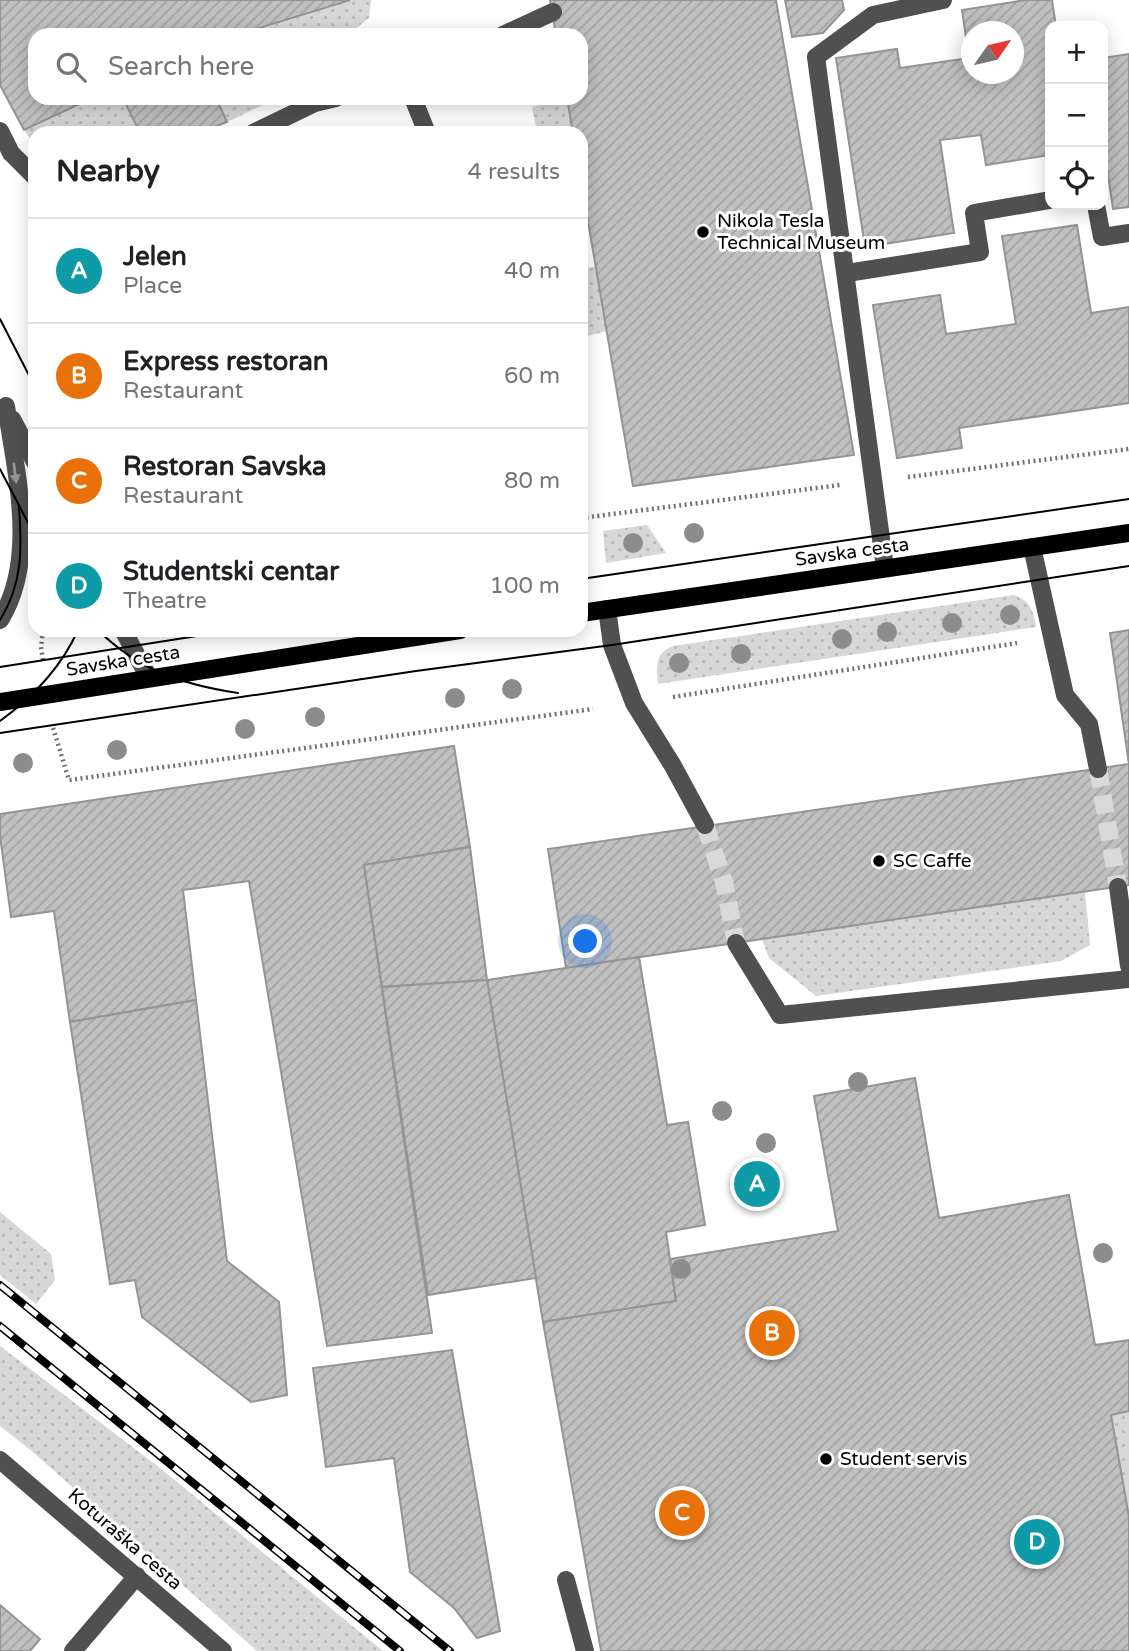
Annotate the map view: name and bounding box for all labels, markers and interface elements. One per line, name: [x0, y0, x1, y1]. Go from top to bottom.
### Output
north arrow: [961, 21, 1024, 84]
map controls: [1045, 21, 1108, 210]
button: +: [1045, 21, 1108, 84]
search box: [28, 28, 588, 105]
icon: search: [52, 48, 90, 86]
text: Search here: [108, 51, 254, 82]
button: −: [1045, 84, 1108, 147]
button: locate: [1045, 147, 1108, 210]
text: Nearby: [56, 153, 160, 190]
text: 4 results: [467, 158, 560, 186]
place label: Nikola Tesla Technical Museum: [717, 210, 885, 254]
marker: Nikola Tesla Technical Museum: [695, 224, 711, 240]
text: Jelen: [123, 241, 187, 272]
text: A: [70, 257, 88, 285]
text: 40 m: [504, 257, 560, 285]
text: Place: [123, 272, 182, 300]
text: Express restoran: [123, 346, 329, 377]
text: B: [71, 362, 87, 390]
text: 60 m: [504, 362, 560, 390]
text: Restaurant: [123, 377, 243, 405]
text: Restoran Savska: [123, 451, 327, 482]
one-way arrow: [10, 462, 21, 484]
text: C: [71, 467, 87, 495]
text: 80 m: [504, 467, 560, 495]
text: Restaurant: [123, 482, 243, 510]
street label: Savska cesta: [794, 533, 910, 571]
text: Studentski centar: [123, 556, 339, 587]
text: D: [70, 572, 88, 600]
text: 100 m: [490, 572, 560, 600]
text: Theatre: [123, 587, 207, 615]
street label: Savska cesta: [64, 641, 182, 681]
place label: SC Caffe: [893, 850, 971, 872]
marker: SC Caffe: [871, 853, 887, 869]
your location: [568, 924, 602, 958]
pin: A: [734, 1158, 780, 1210]
pin: B: [749, 1307, 795, 1359]
place label: Student servis: [840, 1448, 967, 1470]
marker: Student servis: [818, 1451, 834, 1467]
street label: Koturaška cesta: [64, 1484, 186, 1594]
pin: C: [659, 1487, 705, 1539]
pin: D: [1014, 1516, 1060, 1568]

